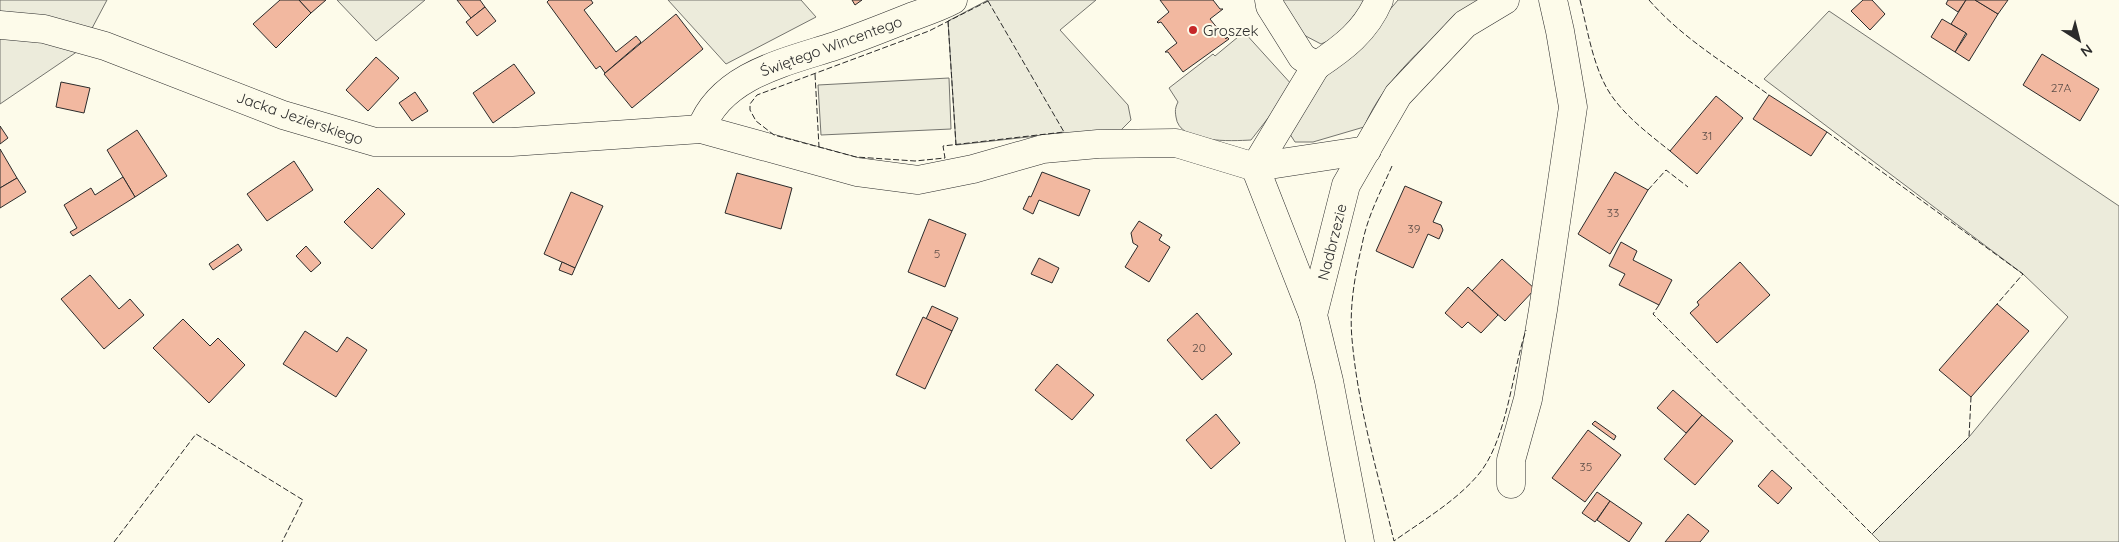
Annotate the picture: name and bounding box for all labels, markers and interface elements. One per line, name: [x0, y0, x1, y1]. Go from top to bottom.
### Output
street label: Świętego Wincentego: [757, 11, 905, 81]
north arrow: [2054, 15, 2104, 65]
place label: Groszek: [1203, 21, 1259, 40]
marker: Groszek: [1187, 24, 1199, 36]
text: N: [2077, 40, 2096, 61]
house number: 27A: [2051, 80, 2071, 95]
street label: Jacka Jezierskiego: [234, 87, 366, 149]
house number: 31: [1702, 128, 1712, 143]
street label: Nadbrzezie: [1313, 202, 1351, 282]
house number: 33: [1607, 205, 1619, 220]
house number: 39: [1408, 221, 1421, 236]
house number: 5: [934, 246, 940, 261]
house number: 20: [1192, 340, 1206, 355]
house number: 35: [1580, 459, 1592, 474]

